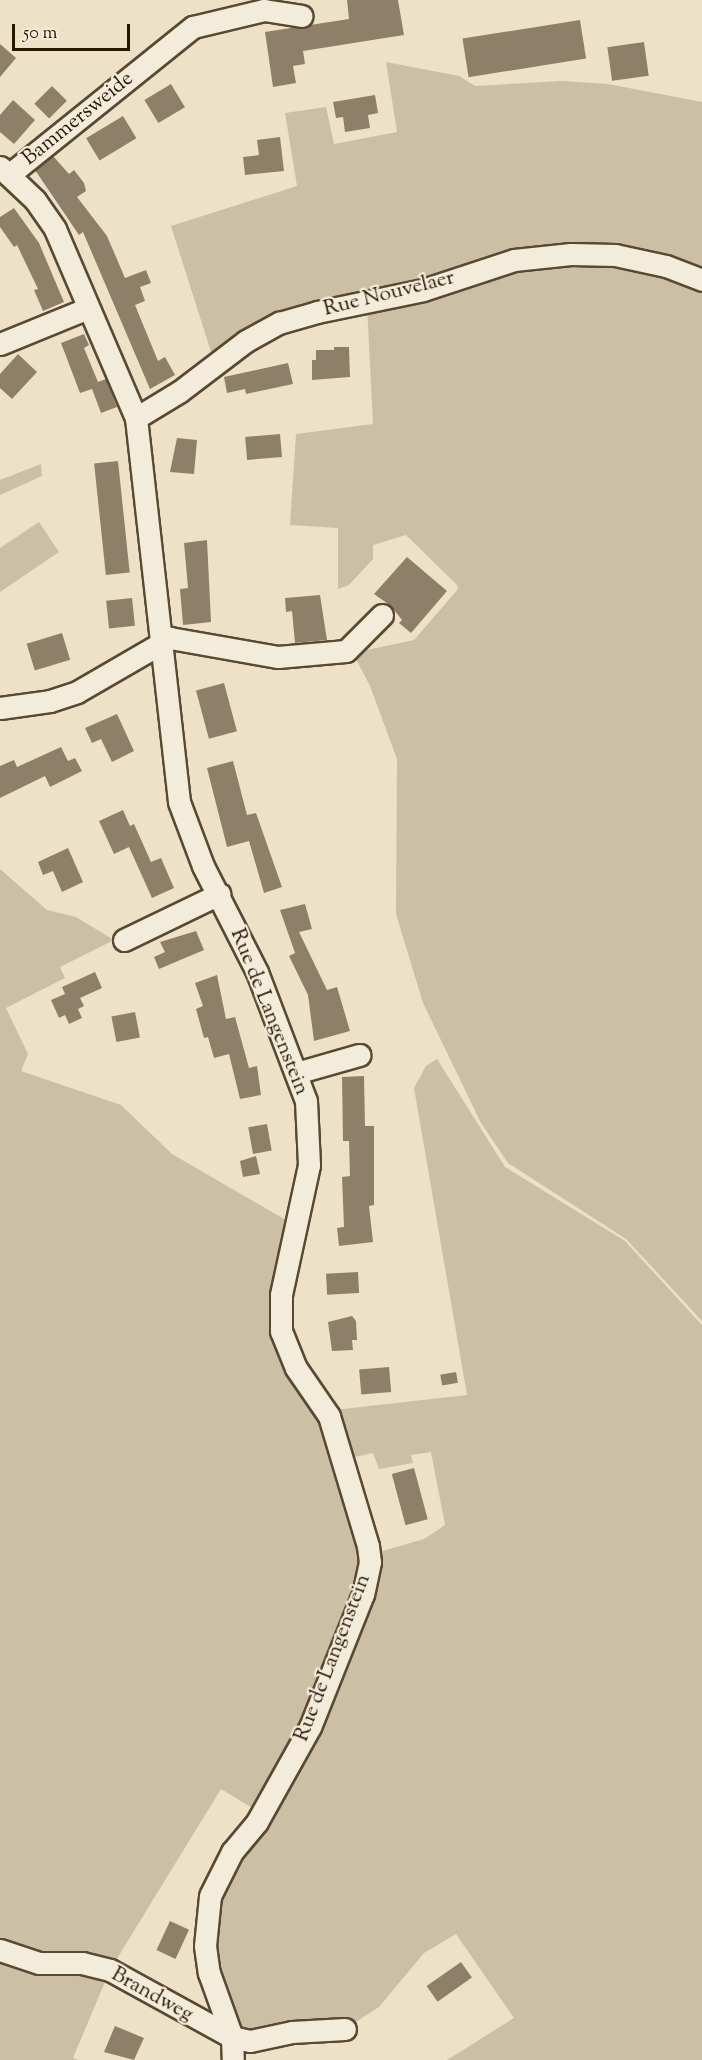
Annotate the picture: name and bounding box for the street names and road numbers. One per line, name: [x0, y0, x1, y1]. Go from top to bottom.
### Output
street label: Bammersweide: [17, 67, 139, 171]
street label: Rue Nouvelaer: [321, 266, 457, 322]
street label: Rue de Langenstein: [224, 925, 314, 1099]
street label: Rue de Langenstein: [289, 1571, 377, 1745]
street label: Brandweg: [107, 1962, 197, 2028]

